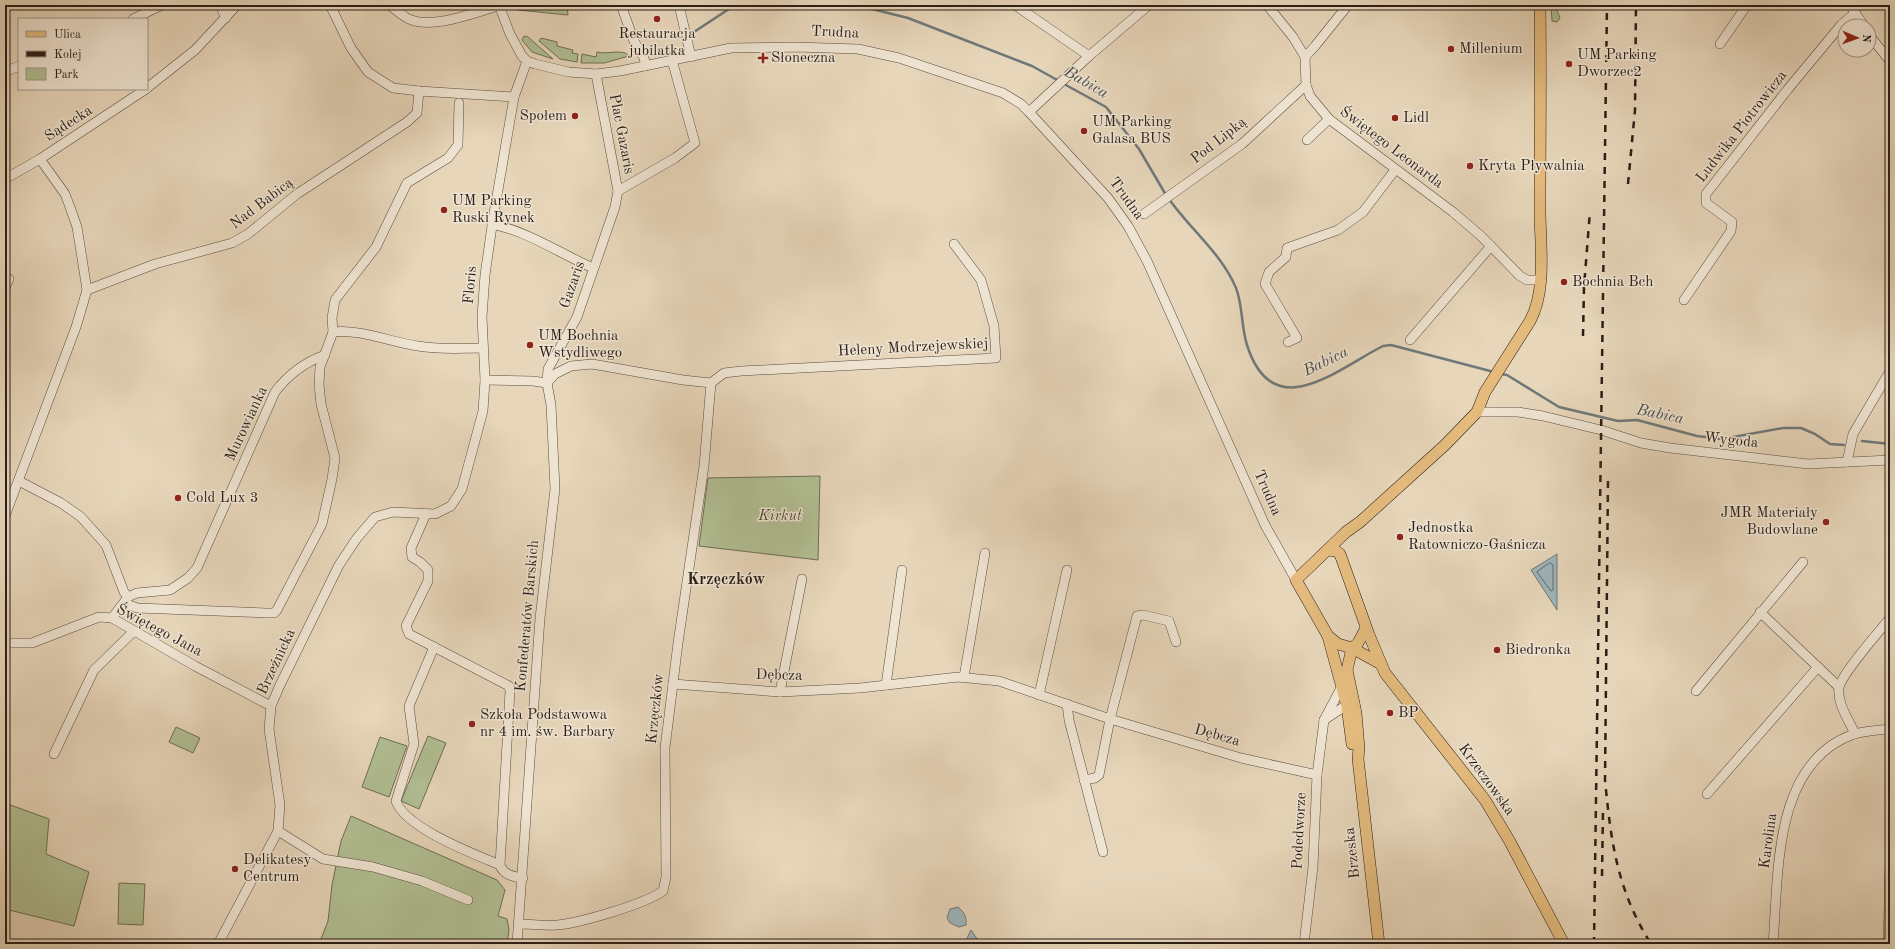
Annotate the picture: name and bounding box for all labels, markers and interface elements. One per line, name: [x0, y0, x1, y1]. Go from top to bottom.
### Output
marker: Restauracja jubilatka: [652, 14, 662, 24]
legend: [18, 18, 148, 90]
north arrow: [1837, 18, 1877, 58]
street label: Trudna: [811, 24, 860, 42]
place label: Restauracja jubilatka: [618, 27, 696, 59]
text: Ulica: [54, 29, 81, 41]
text: N: [1860, 34, 1871, 43]
place label: Millenium: [1459, 42, 1523, 57]
marker: Millenium: [1446, 44, 1456, 54]
place label: UM Parking Dworzec2: [1577, 48, 1657, 80]
text: Kolej: [54, 49, 82, 61]
place label: Słoneczna: [771, 51, 836, 66]
marker: Słoneczna: [758, 53, 768, 63]
marker: UM Parking Dworzec2: [1564, 59, 1574, 69]
water label: Babica: [1060, 64, 1111, 102]
street label: Ludwika Piotrowicza: [1694, 68, 1791, 186]
text: Park: [54, 69, 79, 81]
street label: Plac Gazaris: [606, 93, 636, 175]
street label: Świętego Leonarda: [1337, 101, 1448, 192]
street label: Sądecka: [43, 103, 96, 145]
place label: Społem: [520, 109, 567, 124]
marker: Społem: [570, 111, 580, 121]
place label: Lidl: [1403, 111, 1429, 126]
marker: Lidl: [1390, 113, 1400, 123]
street label: Pod Lipką: [1188, 114, 1250, 167]
place label: UM Parking Galasa BUS: [1092, 115, 1172, 147]
marker: UM Parking Galasa BUS: [1079, 126, 1089, 136]
place label: Kryta Pływalnia: [1478, 159, 1585, 174]
marker: Kryta Pływalnia: [1465, 161, 1475, 171]
street label: Nad Babicą: [228, 175, 297, 232]
street label: Trudna: [1106, 175, 1147, 223]
place label: UM Parking Ruski Rynek: [452, 194, 535, 226]
marker: UM Parking Ruski Rynek: [439, 205, 449, 215]
street label: Gazaris: [558, 259, 588, 311]
street label: Floris: [462, 265, 480, 305]
place label: Bochnia Bch: [1572, 275, 1653, 290]
marker: Bochnia Bch: [1559, 277, 1569, 287]
place label: UM Bochnia Wstydliwego: [538, 329, 622, 361]
street label: Heleny Modrzejewskiej: [837, 337, 989, 359]
marker: UM Bochnia Wstydliwego: [525, 340, 535, 350]
water label: Babica: [1300, 344, 1351, 380]
street label: Murowianka: [223, 384, 271, 464]
water label: Babica: [1634, 402, 1686, 428]
street label: Wygoda: [1703, 431, 1760, 451]
street label: Trudna: [1250, 468, 1284, 519]
place label: Cold Lux 3: [186, 491, 258, 506]
marker: Cold Lux 3: [173, 493, 183, 503]
place label: JMR Materiały Budowlane: [1721, 506, 1818, 538]
park label: Kirkut: [757, 509, 802, 524]
marker: JMR Materiały Budowlane: [1821, 517, 1831, 527]
place label: Jednostka Ratowniczo-Gaśnicza: [1408, 521, 1547, 553]
marker: Jednostka Ratowniczo-Gaśnicza: [1395, 532, 1405, 542]
street label: Konfederatów Barskich: [514, 539, 542, 693]
district label: Krzęczków: [687, 572, 766, 588]
street label: Świętego Jana: [114, 599, 207, 660]
street label: Brzeźnicka: [255, 626, 299, 697]
place label: Biedronka: [1505, 643, 1572, 658]
marker: Biedronka: [1492, 645, 1502, 655]
street label: Dębcza: [755, 668, 803, 684]
street label: Krzęczków: [645, 673, 667, 745]
place label: BP: [1398, 706, 1419, 721]
place label: Szkoła Podstawowa nr 4 im. św. Barbary: [480, 708, 615, 740]
marker: BP: [1385, 708, 1395, 718]
marker: Szkoła Podstawowa nr 4 im. św. Barbary: [467, 719, 477, 729]
street label: Dębcza: [1192, 722, 1242, 750]
street label: Krzeczowska: [1455, 741, 1517, 819]
street label: Podedworze: [1290, 792, 1310, 870]
street label: Karolina: [1758, 812, 1780, 870]
street label: Brzeska: [1343, 826, 1363, 880]
place label: Delikatesy Centrum: [243, 853, 312, 885]
marker: Delikatesy Centrum: [230, 864, 240, 874]

